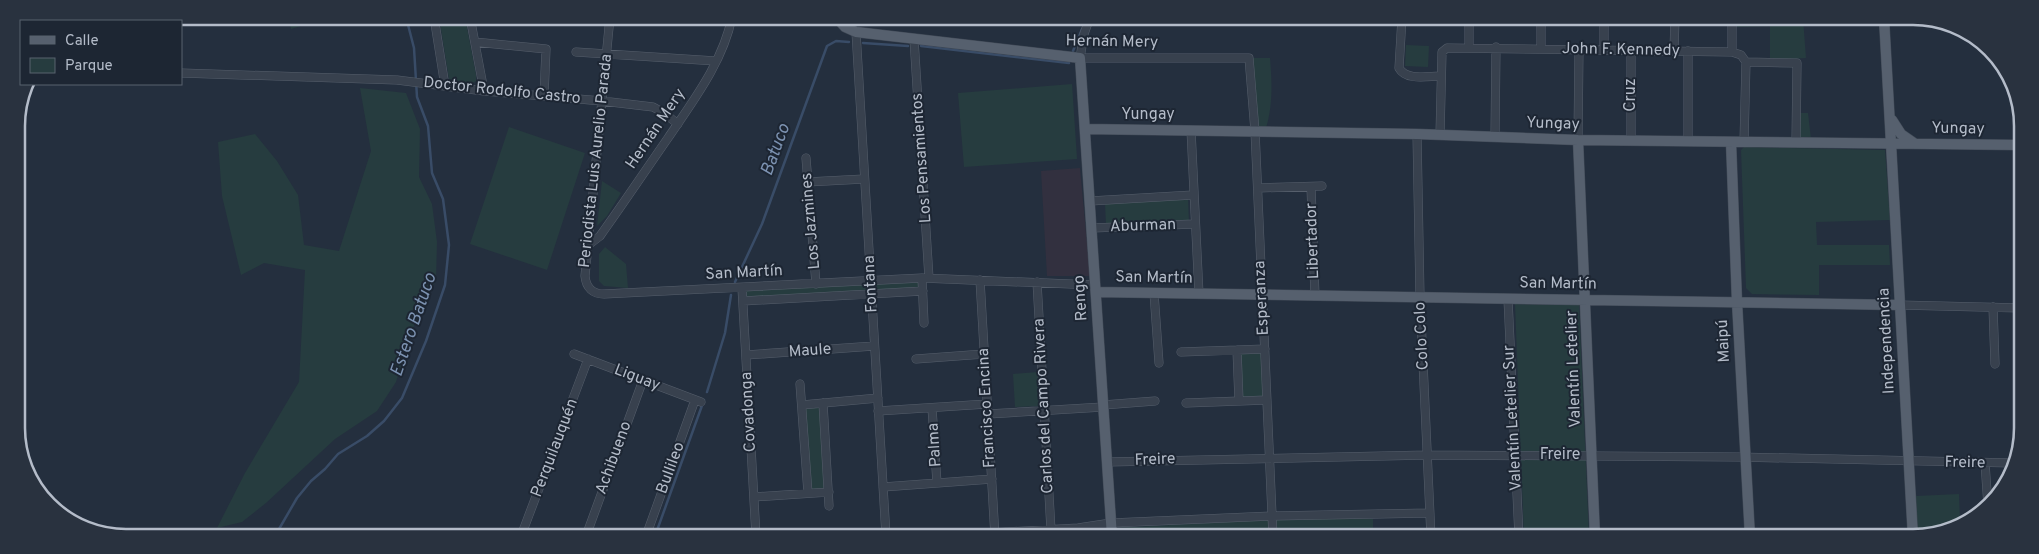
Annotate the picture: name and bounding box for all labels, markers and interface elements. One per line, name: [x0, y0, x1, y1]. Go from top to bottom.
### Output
legend: [20, 20, 182, 85]
street label: Hernán Mery: [1065, 31, 1159, 53]
text: Calle: [65, 32, 99, 51]
street label: John F. Kennedy: [1562, 39, 1680, 61]
street label: Periodista Luis Aurelio Parada: [575, 53, 617, 269]
text: Parque: [65, 57, 113, 76]
street label: Doctor Rodolfo Castro: [422, 73, 582, 109]
street label: Cruz: [1621, 78, 1641, 112]
street label: Hernán Mery: [622, 85, 690, 173]
street label: Los Pensamientos: [907, 92, 937, 224]
street label: Yungay: [1121, 105, 1175, 125]
street label: Yungay: [1526, 113, 1580, 135]
street label: Yungay: [1931, 119, 1985, 139]
water label: Batuco: [756, 120, 796, 179]
street label: Los Jazmines: [797, 172, 825, 270]
street label: Libertador: [1302, 203, 1324, 279]
street label: Aburman: [1109, 215, 1177, 237]
street label: Fontana: [860, 255, 882, 313]
street label: Esperanza: [1250, 260, 1274, 336]
street label: San Martín: [705, 261, 783, 285]
street label: San Martín: [1115, 267, 1193, 289]
water label: Estero Batuco: [386, 270, 443, 380]
street label: San Martín: [1519, 273, 1597, 295]
street label: Rengo: [1069, 274, 1093, 322]
street label: Independencia: [1874, 287, 1900, 395]
street label: Colo Colo: [1410, 301, 1434, 371]
street label: Valentín Letelier: [1562, 310, 1586, 428]
street label: Carlos del Campo Rivera: [1029, 318, 1059, 494]
street label: Maipú: [1713, 319, 1735, 363]
street label: Maule: [788, 340, 832, 362]
street label: Valentín Letelier Sur: [1499, 344, 1527, 492]
street label: Francisco Encina: [974, 347, 1000, 469]
street label: Liguay: [611, 360, 663, 396]
street label: Covadonga: [737, 371, 761, 453]
street label: Perquilauquén: [527, 396, 583, 500]
street label: Achibueno: [591, 419, 637, 497]
street label: Palma: [923, 422, 947, 468]
street label: Bullileo: [652, 439, 690, 497]
street label: Freire: [1540, 445, 1580, 465]
street label: Freire: [1134, 449, 1176, 471]
street label: Freire: [1944, 453, 1986, 473]

